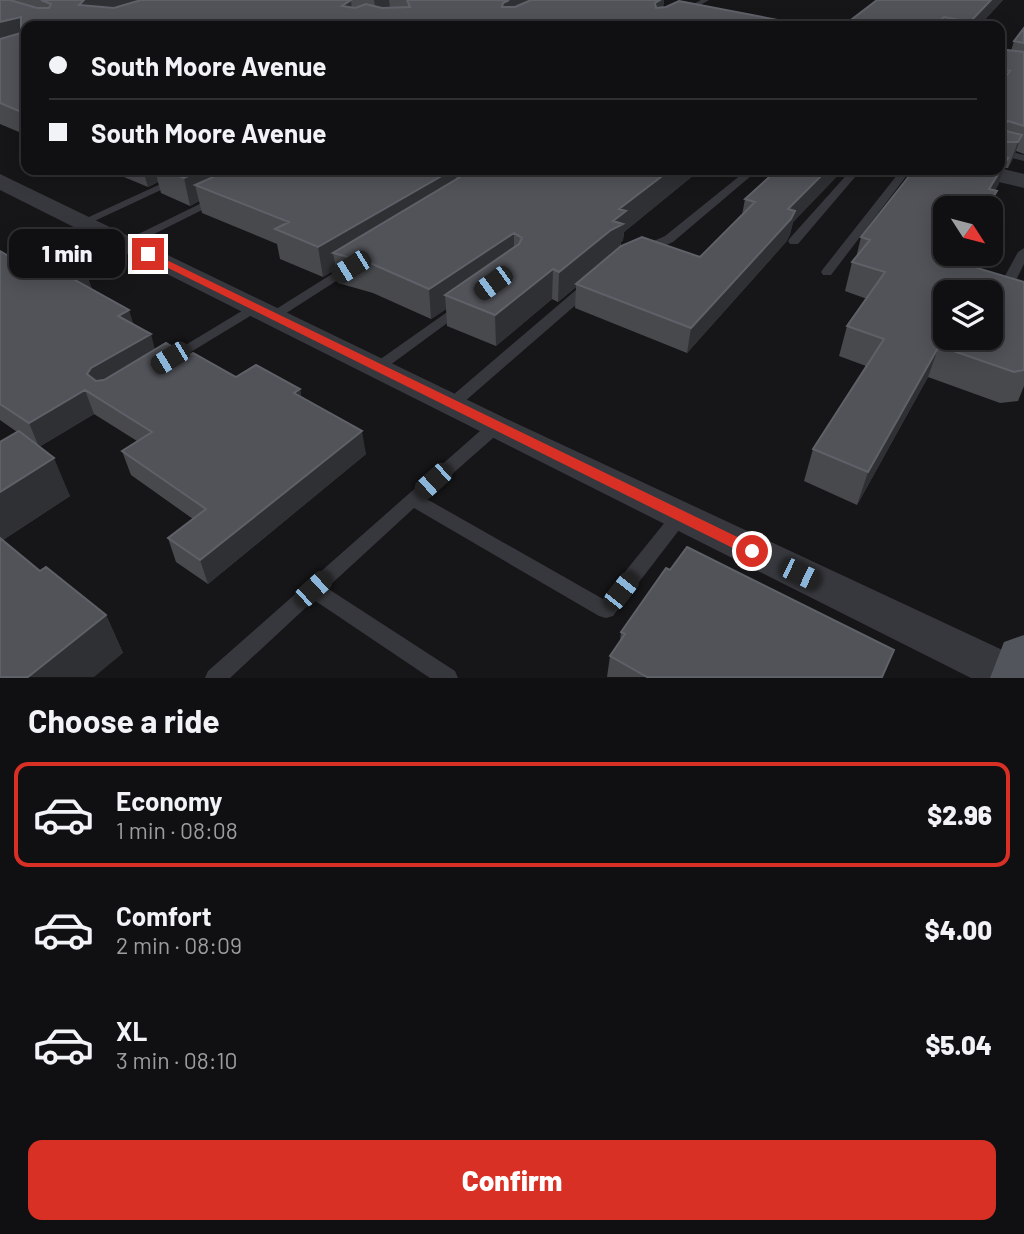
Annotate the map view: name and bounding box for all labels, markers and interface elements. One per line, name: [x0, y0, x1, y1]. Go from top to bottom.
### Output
text: South Moore Avenue: [91, 50, 327, 81]
text: South Moore Avenue: [91, 117, 327, 148]
north arrow: [933, 196, 1003, 266]
map controls: [933, 196, 1003, 350]
callout: 1 min: [8, 230, 124, 278]
route end: [132, 238, 164, 270]
text: 1 min: [42, 239, 92, 267]
car: [328, 247, 375, 287]
car: [470, 262, 517, 304]
button: layers: [933, 280, 1003, 350]
car: [147, 338, 194, 378]
car: [411, 459, 456, 503]
route start: [736, 535, 768, 567]
car: [777, 555, 824, 593]
car: [291, 567, 336, 611]
car: [600, 568, 643, 614]
text: Choose a ride: [28, 701, 220, 739]
icon: car: [32, 783, 95, 846]
text: Economy: [116, 785, 222, 816]
text: $2.96: [927, 799, 992, 830]
text: 1 min · 08:08: [116, 816, 238, 844]
icon: car: [32, 898, 95, 961]
text: Comfort: [116, 900, 212, 931]
text: $4.00: [925, 914, 992, 945]
text: 2 min · 08:09: [116, 931, 242, 959]
icon: car: [32, 1013, 95, 1076]
text: XL: [116, 1015, 147, 1046]
text: $5.04: [925, 1029, 992, 1060]
text: 3 min · 08:10: [116, 1046, 238, 1074]
button: Confirm: [28, 1140, 996, 1220]

